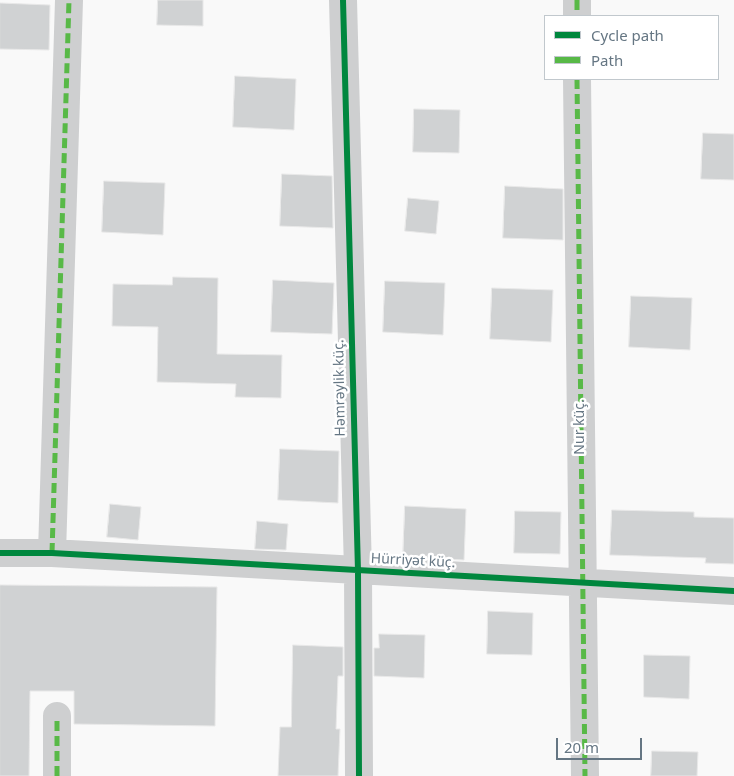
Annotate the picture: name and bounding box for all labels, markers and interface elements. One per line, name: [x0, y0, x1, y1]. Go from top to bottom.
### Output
legend: [544, 15, 719, 80]
text: Cycle path: [591, 25, 664, 45]
text: Path: [591, 50, 623, 70]
street label: Həmrəylik küç.: [331, 339, 349, 437]
street label: Nur küç.: [572, 399, 588, 455]
street label: Hürriyət küç.: [370, 550, 456, 572]
scale bar: [559, 728, 645, 760]
text: 20 m: [564, 737, 599, 757]

